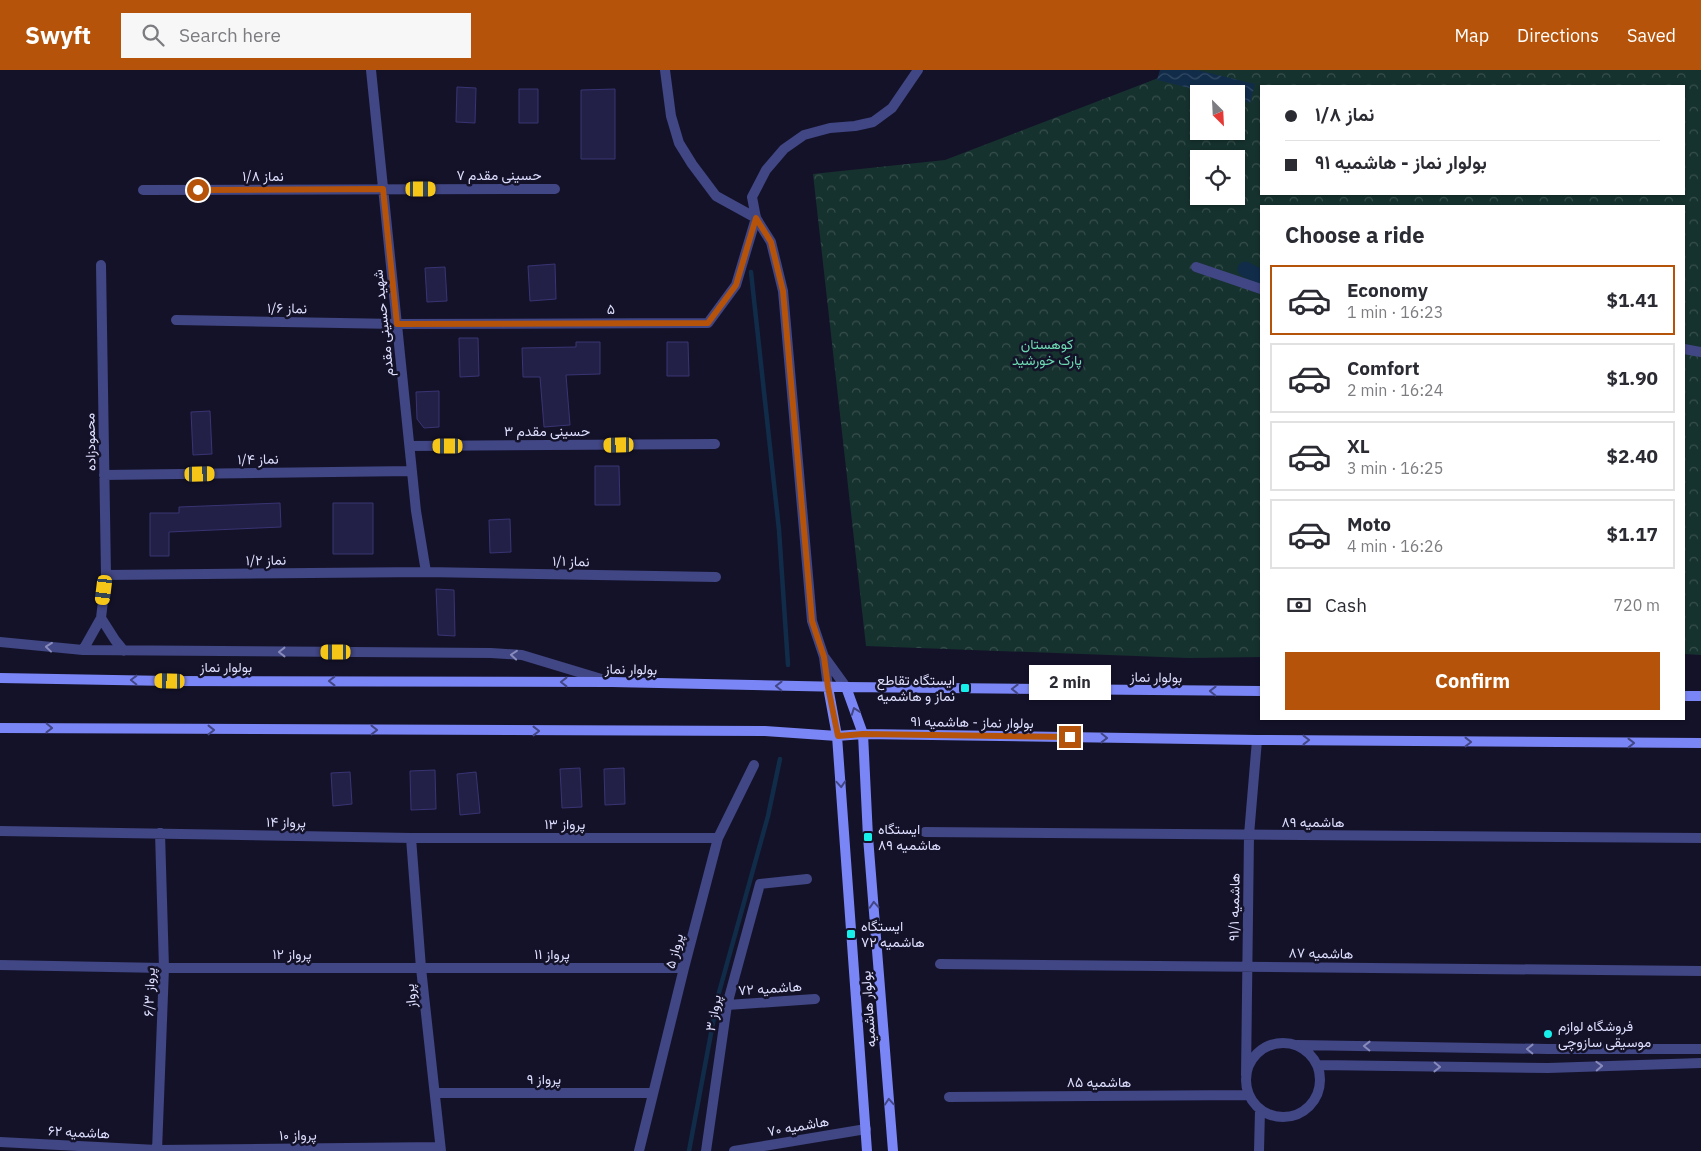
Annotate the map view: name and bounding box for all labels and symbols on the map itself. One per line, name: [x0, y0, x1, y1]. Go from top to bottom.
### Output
north arrow: [1190, 85, 1245, 140]
street label: حسینی مقدم ۷: [456, 166, 542, 184]
street label: نماز ۱/۸: [242, 167, 284, 185]
route start: [187, 179, 209, 201]
car: [406, 182, 436, 197]
street label: شهید حسینی مقدم: [368, 269, 398, 377]
street label: نماز ۱/۶: [267, 299, 307, 317]
street label: ۵: [607, 300, 615, 318]
park label: کوهستان پارک خورشید: [1012, 335, 1082, 370]
street label: محمودزاده: [80, 413, 100, 471]
street label: حسینی مقدم ۳: [504, 422, 590, 440]
car: [603, 437, 634, 453]
car: [433, 439, 463, 454]
street label: نماز ۱/۴: [237, 450, 279, 468]
car: [184, 466, 215, 482]
street label: نماز ۱/۲: [246, 551, 286, 569]
street label: نماز ۱/۱: [552, 552, 590, 570]
car: [94, 574, 113, 606]
one-way arrow: [45, 642, 53, 653]
car: [321, 645, 351, 660]
one-way arrow: [277, 647, 285, 657]
one-way arrow: [510, 650, 518, 661]
street label: بولوار نماز: [199, 658, 252, 676]
street label: بولوار نماز: [604, 660, 657, 678]
callout: 2 min: [1029, 664, 1111, 700]
street label: بولوار نماز: [1129, 668, 1182, 686]
place label: ایستگاه تقاطع نماز و هاشمیه: [877, 671, 955, 705]
car: [154, 673, 185, 689]
one-way arrow: [130, 675, 138, 685]
one-way arrow: [327, 676, 335, 686]
one-way arrow: [560, 677, 568, 687]
one-way arrow: [775, 680, 783, 691]
marker: ایستگاه تقاطع نماز و هاشمیه: [959, 682, 971, 694]
one-way arrow: [1011, 684, 1018, 694]
one-way arrow: [1208, 686, 1216, 696]
one-way arrow: [851, 707, 861, 716]
street label: بولوار نماز - هاشمیه ۹۱: [910, 712, 1034, 732]
one-way arrow: [45, 723, 53, 733]
one-way arrow: [208, 725, 215, 735]
one-way arrow: [370, 725, 378, 735]
one-way arrow: [532, 726, 540, 736]
route end: [1059, 726, 1081, 748]
one-way arrow: [1101, 733, 1109, 743]
one-way arrow: [1302, 735, 1310, 745]
one-way arrow: [1464, 737, 1472, 747]
one-way arrow: [1627, 738, 1635, 748]
one-way arrow: [835, 781, 846, 789]
street label: پرواز ۱۴: [266, 813, 306, 832]
street label: هاشمیه ۸۹: [1281, 813, 1345, 831]
street label: پرواز ۱۳: [545, 815, 586, 834]
place label: ایستگاه هاشمیه ۸۹: [878, 820, 941, 854]
marker: ایستگاه هاشمیه ۸۹: [862, 831, 874, 843]
street label: هاشمیه ۹۱/۱: [1224, 872, 1244, 941]
one-way arrow: [868, 901, 879, 909]
place label: ایستگاه هاشمیه ۷۲: [861, 917, 925, 951]
marker: ایستگاه هاشمیه ۷۲: [845, 928, 857, 940]
street label: پرواز ۵: [661, 931, 688, 971]
street label: هاشمیه ۸۷: [1289, 943, 1354, 963]
street label: پرواز ۱۲: [273, 945, 312, 964]
street label: پرواز ۱۱: [534, 945, 570, 964]
street label: پرواز ۶/۳: [139, 967, 160, 1017]
street label: بولوار هاشمیه: [856, 970, 880, 1048]
street label: هاشمیه ۷۲: [738, 977, 803, 999]
street label: پرواز: [400, 983, 421, 1010]
street label: پرواز ۳: [701, 993, 726, 1033]
place label: فروشگاه لوازم موسیقی سازوچی: [1558, 1017, 1651, 1052]
marker: فروشگاه لوازم موسیقی سازوچی: [1542, 1028, 1554, 1040]
one-way arrow: [1363, 1041, 1371, 1051]
one-way arrow: [1526, 1044, 1534, 1054]
one-way arrow: [1433, 1061, 1441, 1072]
one-way arrow: [1595, 1061, 1603, 1072]
street label: پرواز ۹: [527, 1070, 561, 1089]
street label: هاشمیه ۸۵: [1067, 1073, 1132, 1091]
one-way arrow: [884, 1098, 895, 1106]
street label: هاشمیه ۷۰: [766, 1112, 830, 1140]
street label: هاشمیه ۶۲: [47, 1121, 111, 1143]
street label: پرواز ۱۰: [279, 1126, 317, 1145]

